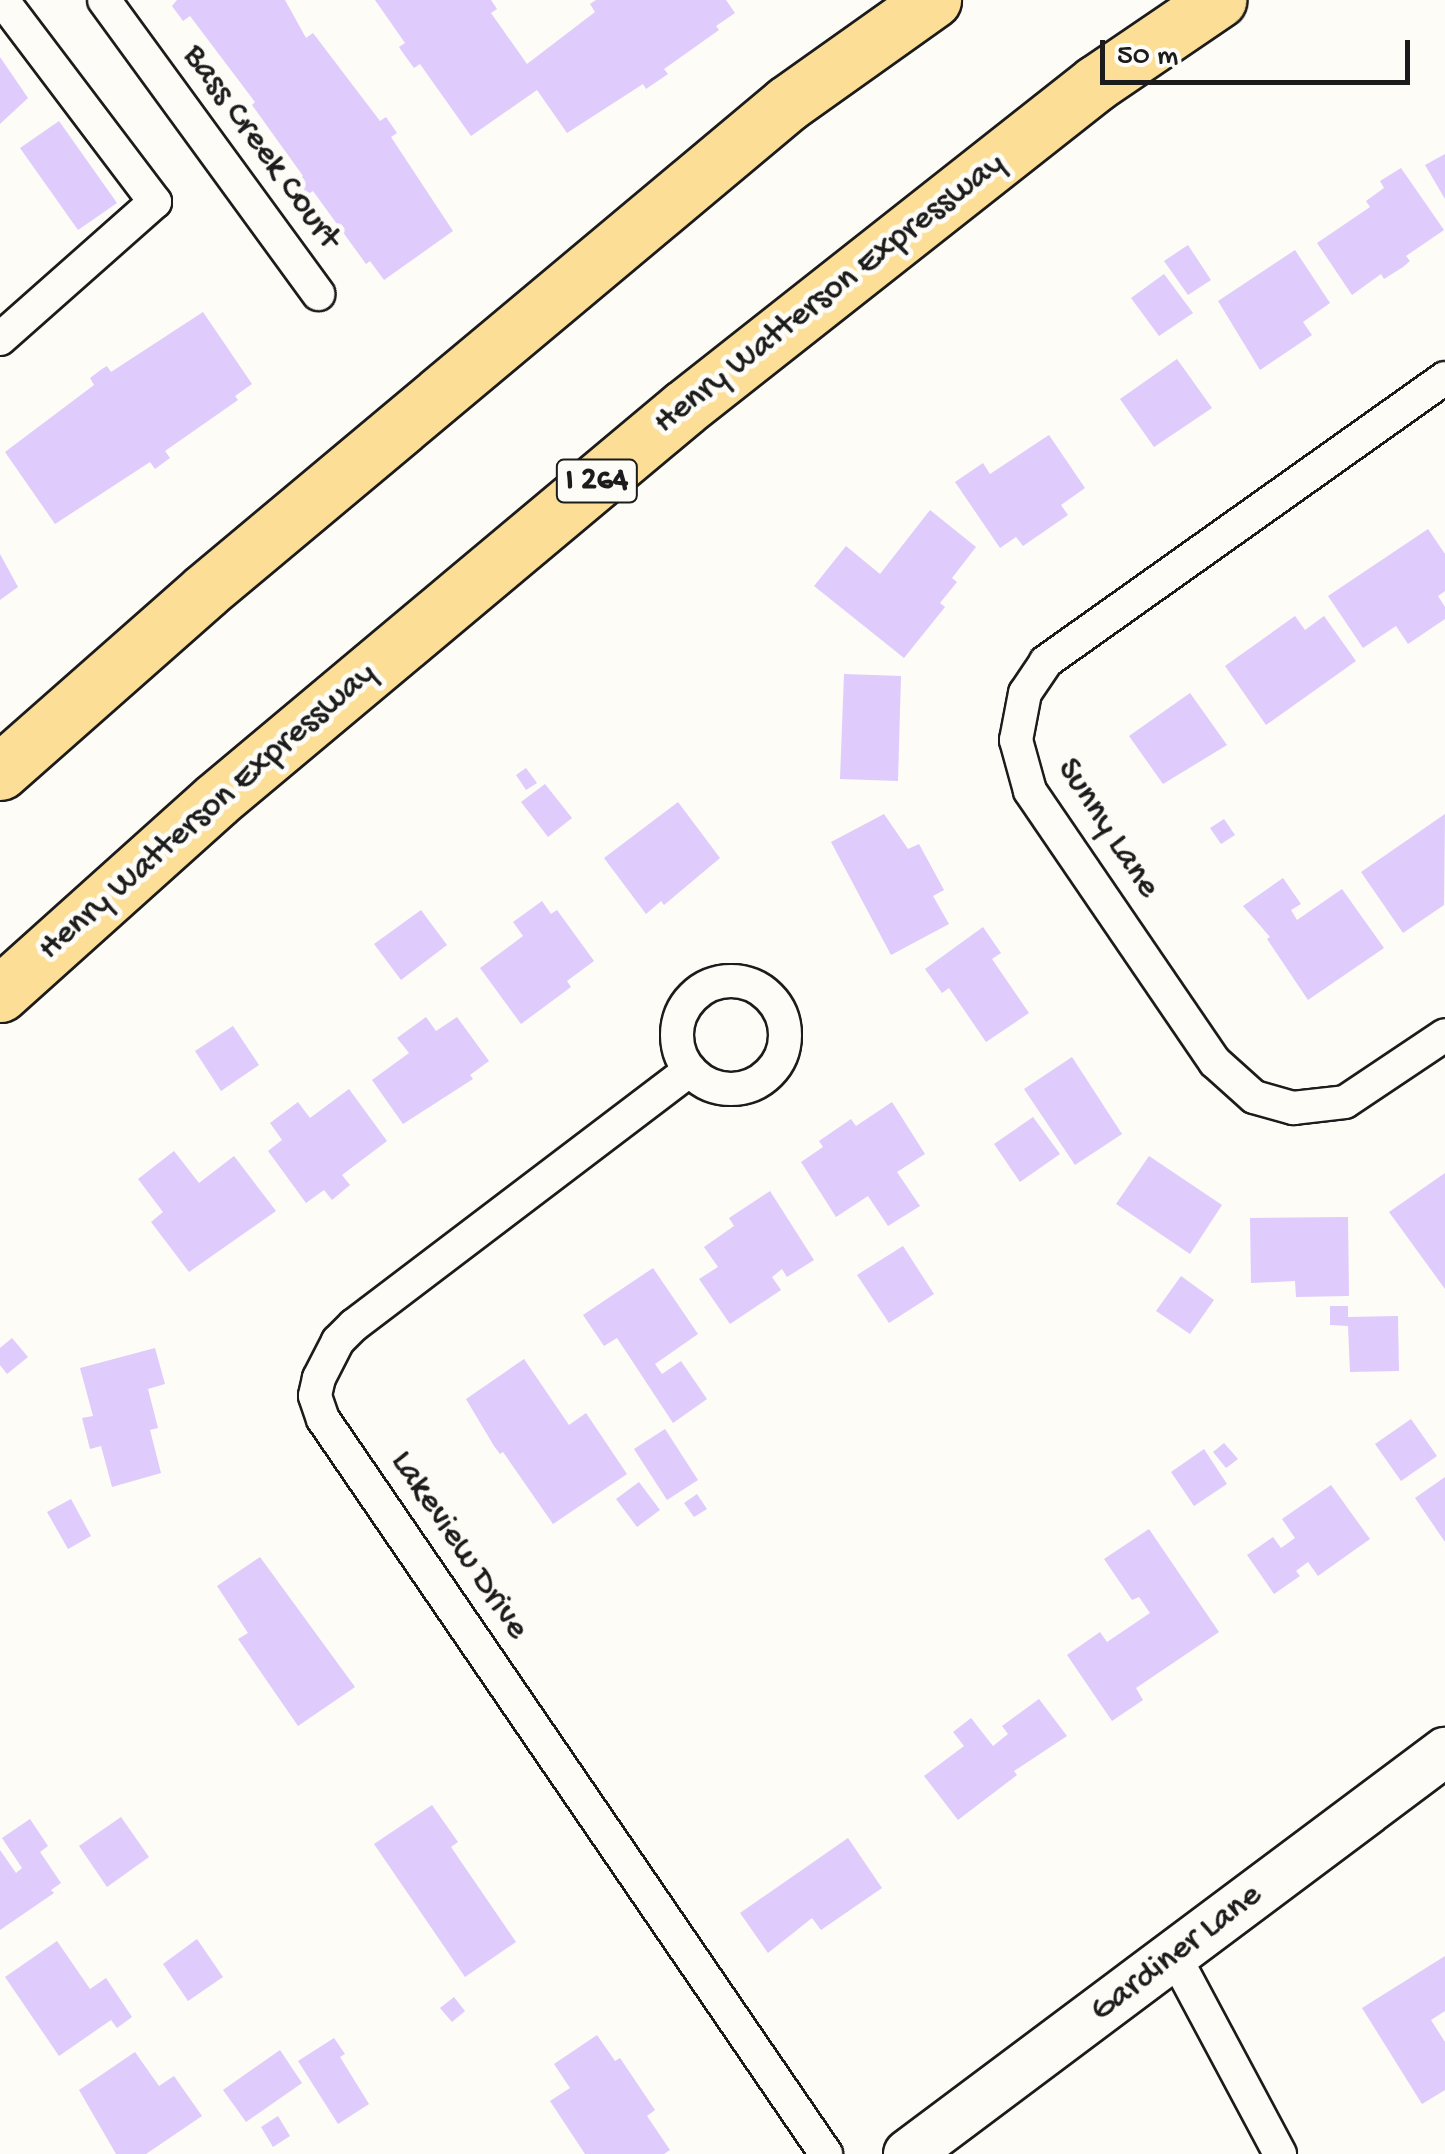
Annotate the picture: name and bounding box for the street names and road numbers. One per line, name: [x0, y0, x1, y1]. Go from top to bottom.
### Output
street label: Bass Creek Court: [172, 37, 348, 259]
street label: Henry Watterson Expressway: [646, 144, 1014, 444]
road number: I 264: [554, 454, 640, 508]
street label: Henry Watterson Expressway: [30, 654, 386, 970]
street label: Sunny Lane: [1046, 751, 1168, 907]
street label: Lakeview Drive: [379, 1444, 537, 1648]
street label: Gardiner Lane: [1083, 1876, 1271, 2032]

